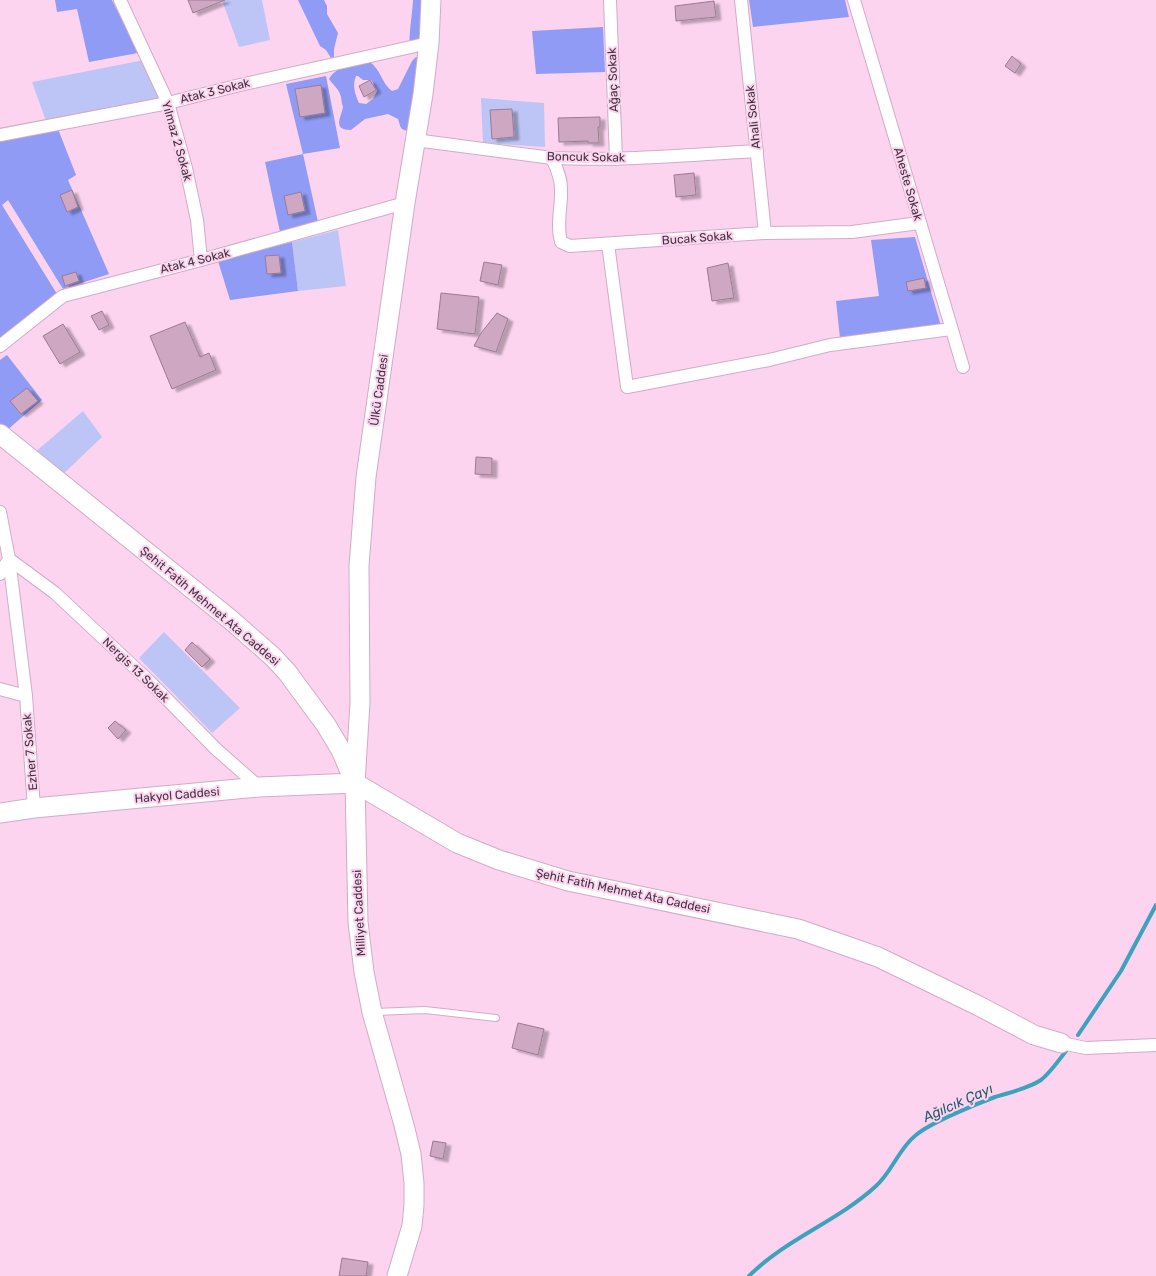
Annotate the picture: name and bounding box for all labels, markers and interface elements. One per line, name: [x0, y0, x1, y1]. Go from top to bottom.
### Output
street label: Ağaç Sokak: [605, 47, 621, 113]
street label: Atak 3 Sokak: [179, 75, 252, 106]
street label: Ahali Sokak: [743, 84, 763, 150]
street label: Yılmaz 2 Sokak: [159, 99, 195, 184]
street label: Aheste Sokak: [891, 146, 925, 223]
street label: Boncuk Sokak: [547, 149, 626, 165]
street label: Bucak Sokak: [661, 228, 734, 247]
street label: Atak 4 Sokak: [159, 245, 232, 276]
street label: Ülkü Caddesi: [367, 353, 391, 427]
street label: Şehit Fatih Mehmet Ata Caddesi: [137, 543, 283, 669]
street label: Nergis 13 Sokak: [100, 635, 173, 706]
street label: Ezher 7 Sokak: [20, 712, 40, 791]
street label: Hakyol Caddesi: [134, 784, 220, 806]
street label: Şehit Fatih Mehmet Ata Caddesi: [535, 866, 712, 916]
street label: Milliyet Caddesi: [350, 869, 368, 957]
water label: Ağılcık Çayı: [919, 1080, 996, 1126]

